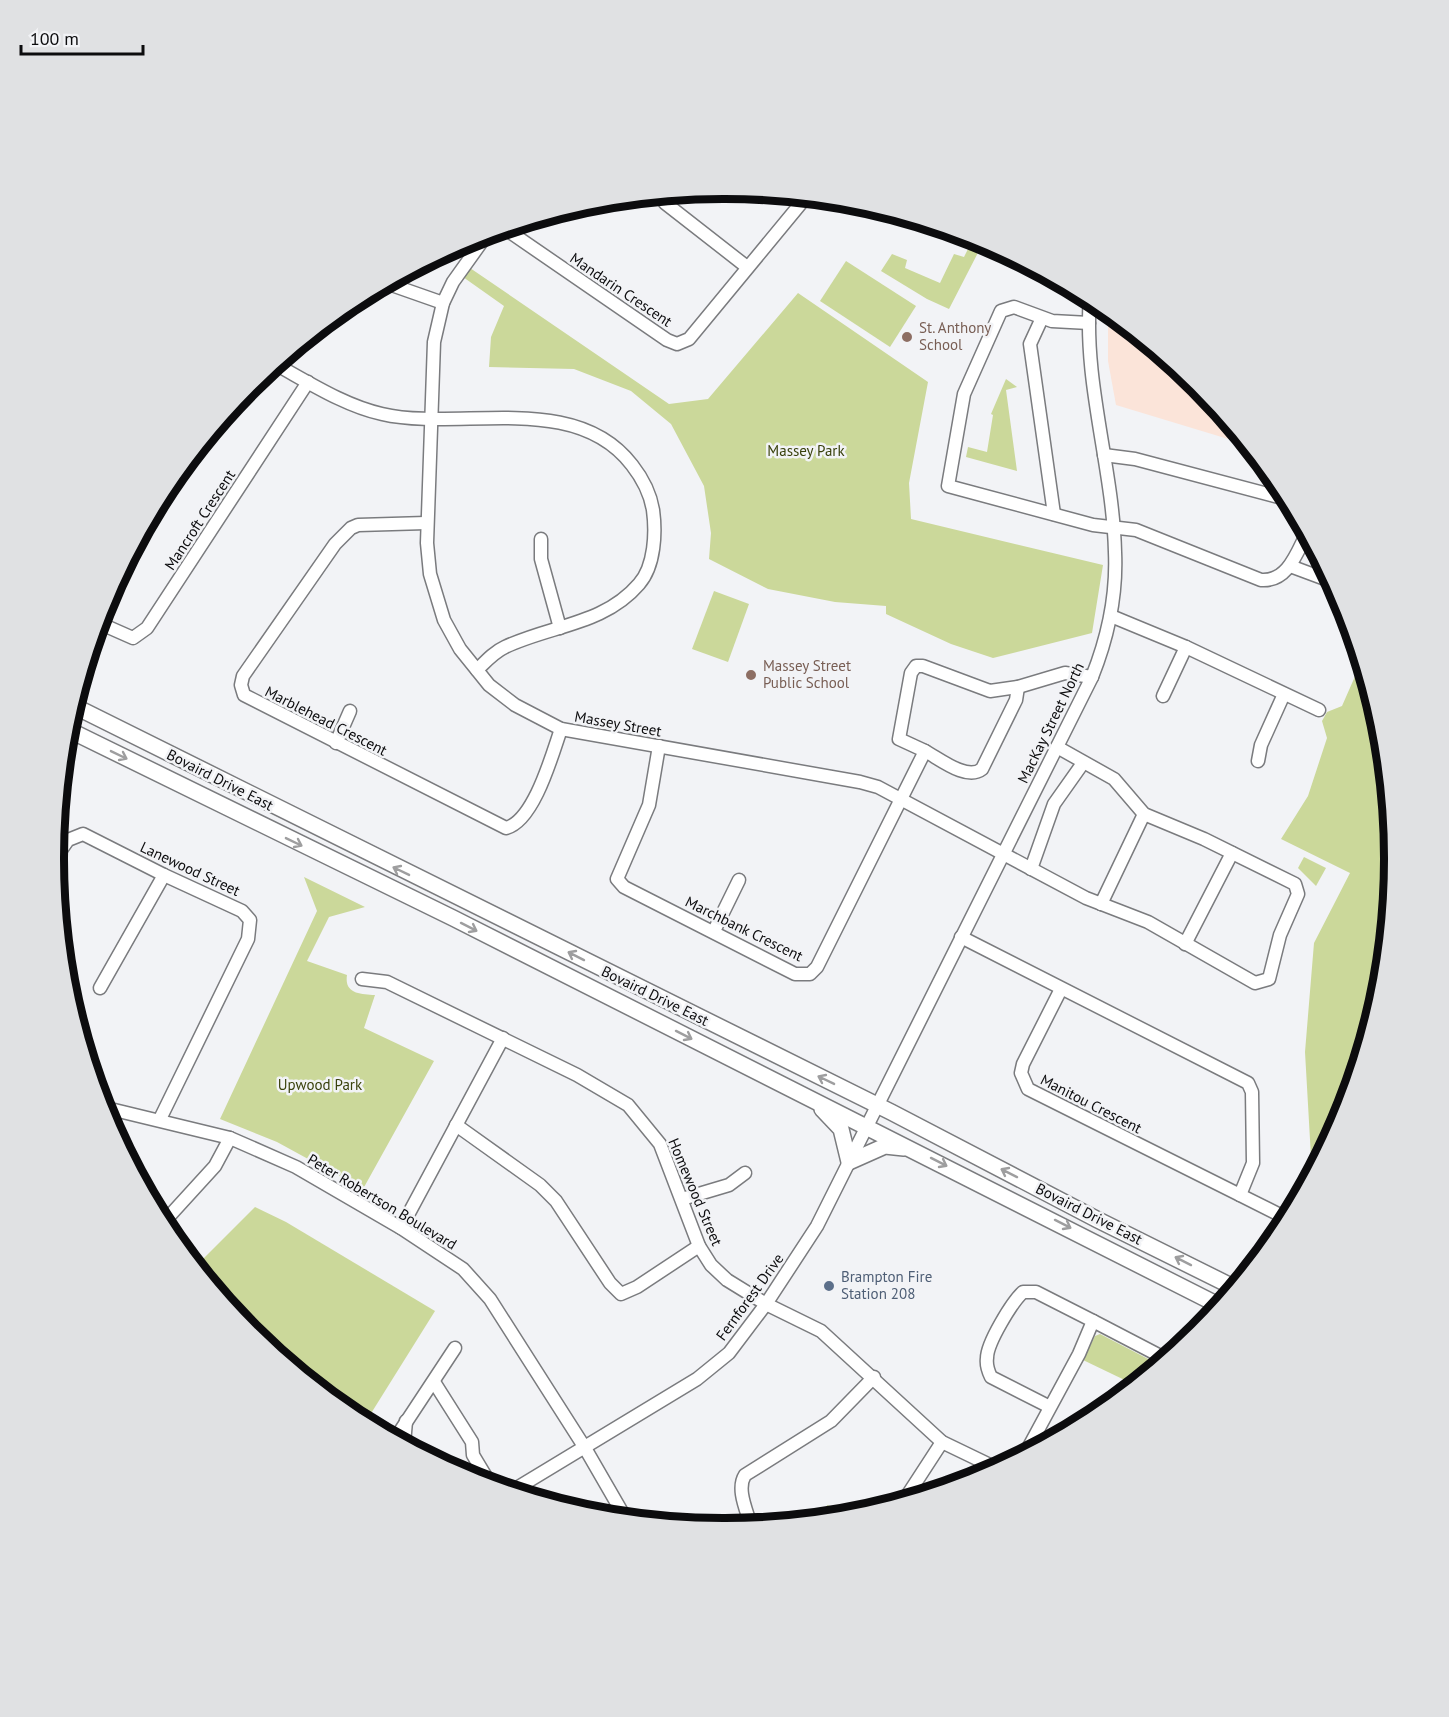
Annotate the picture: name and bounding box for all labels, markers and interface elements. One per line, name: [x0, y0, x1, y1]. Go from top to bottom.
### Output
scale bar: [21, 18, 142, 56]
text: 100 m: [30, 27, 79, 50]
street label: Mandarin Crescent: [567, 248, 676, 331]
place label: St. Anthony School: [919, 318, 991, 354]
marker: St. Anthony School: [900, 330, 914, 344]
park label: Massey Park: [767, 441, 845, 460]
street label: Mancroft Crescent: [160, 466, 239, 573]
place label: Massey Street Public School: [763, 656, 851, 692]
street label: MacKay Street North: [1013, 659, 1088, 786]
marker: Massey Street Public School: [744, 668, 758, 682]
street label: Marblehead Crescent: [262, 682, 390, 760]
street label: Massey Street: [573, 707, 663, 741]
street label: Bovaird Drive East: [164, 745, 277, 815]
one-way arrow: [110, 750, 128, 762]
street label: Lanewood Street: [137, 837, 243, 900]
one-way arrow: [284, 837, 302, 848]
one-way arrow: [392, 864, 410, 876]
street label: Marchbank Crescent: [682, 892, 806, 965]
one-way arrow: [460, 922, 478, 933]
one-way arrow: [567, 950, 585, 962]
street label: Bovaird Drive East: [598, 961, 712, 1030]
one-way arrow: [674, 1029, 692, 1041]
street label: Manitou Crescent: [1037, 1070, 1145, 1137]
one-way arrow: [817, 1074, 835, 1086]
park label: Upwood Park: [278, 1075, 363, 1094]
street label: Homewood Street: [664, 1135, 727, 1248]
street label: Peter Robertson Boulevard: [304, 1149, 460, 1254]
one-way arrow: [930, 1157, 948, 1168]
one-way arrow: [1001, 1167, 1019, 1179]
street label: Bovaird Drive East: [1033, 1179, 1146, 1249]
one-way arrow: [1053, 1219, 1071, 1230]
street label: Fernforest Drive: [712, 1249, 788, 1344]
one-way arrow: [1175, 1255, 1193, 1267]
place label: Brampton Fire Station 208: [841, 1267, 932, 1303]
marker: Brampton Fire Station 208: [822, 1279, 836, 1293]

